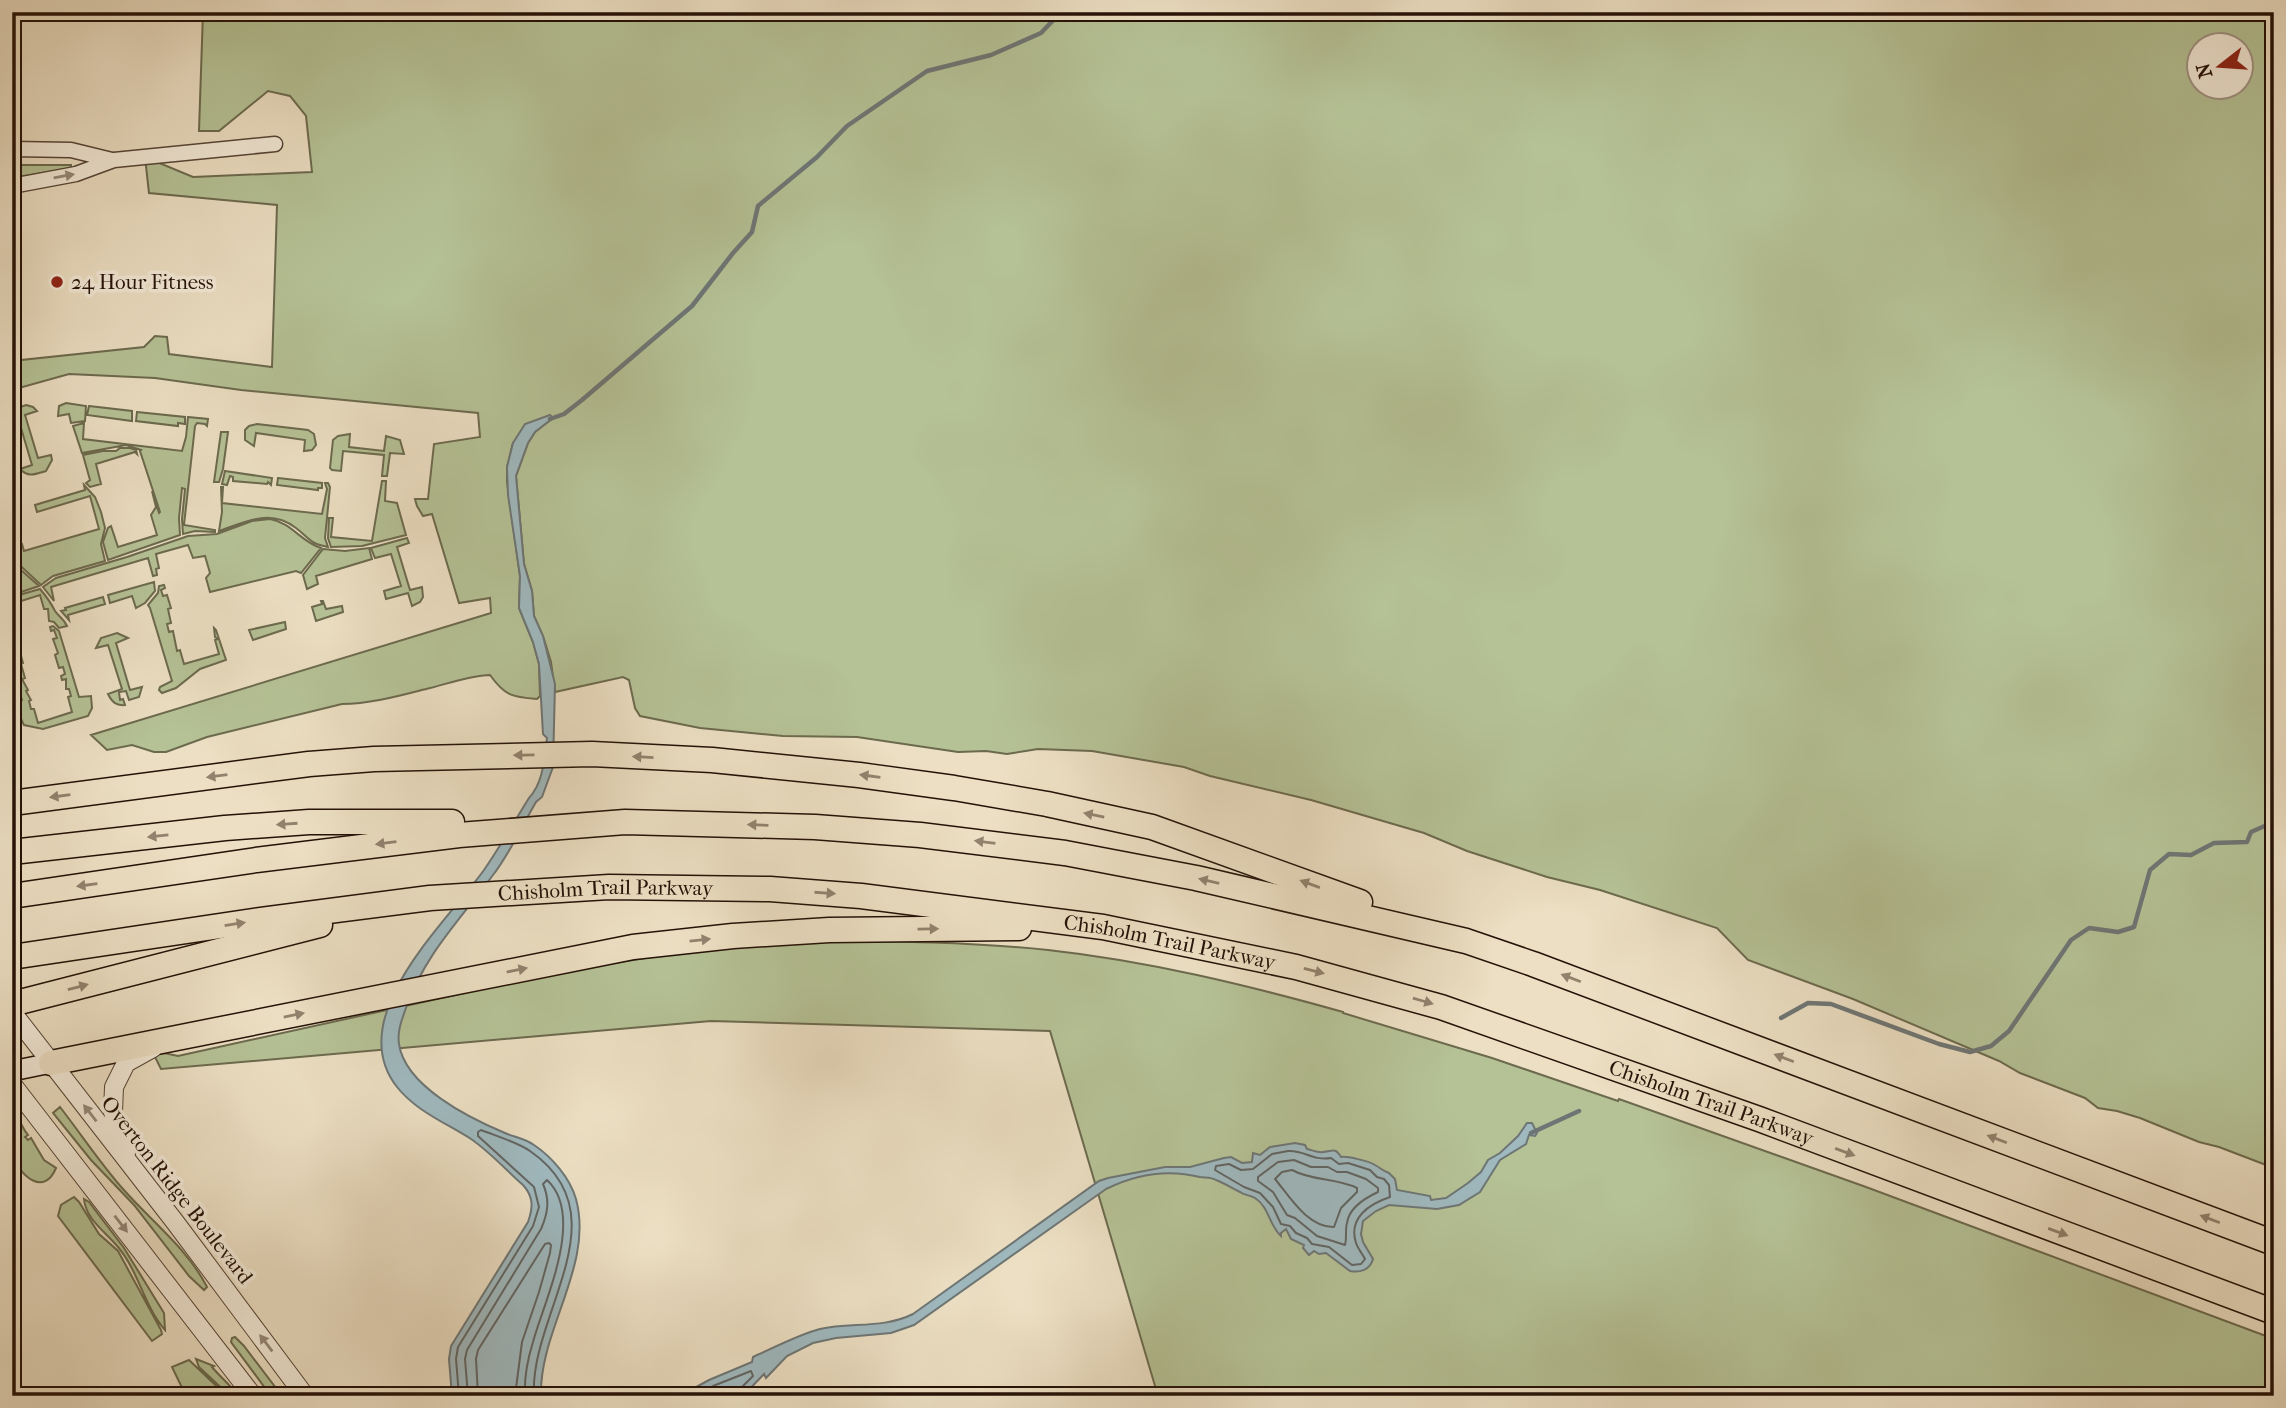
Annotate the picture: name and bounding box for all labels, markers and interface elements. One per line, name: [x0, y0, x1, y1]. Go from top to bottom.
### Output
north arrow: [2184, 32, 2254, 102]
text: N: [2192, 60, 2217, 81]
one-way arrow: [53, 171, 75, 182]
place label: 24 Hour Fitness: [71, 270, 214, 294]
marker: 24 Hour Fitness: [49, 274, 65, 290]
one-way arrow: [513, 749, 535, 761]
one-way arrow: [632, 751, 654, 762]
one-way arrow: [206, 770, 228, 781]
one-way arrow: [859, 770, 881, 781]
one-way arrow: [49, 791, 71, 802]
one-way arrow: [1083, 809, 1105, 820]
one-way arrow: [276, 819, 298, 830]
one-way arrow: [747, 819, 769, 831]
one-way arrow: [146, 830, 168, 841]
one-way arrow: [974, 837, 996, 848]
one-way arrow: [375, 838, 397, 849]
street label: Chisholm Trail Parkway: [497, 875, 714, 906]
one-way arrow: [1198, 875, 1220, 886]
one-way arrow: [1299, 878, 1320, 889]
one-way arrow: [76, 879, 98, 890]
one-way arrow: [814, 888, 836, 899]
street label: Chisholm Trail Parkway: [1062, 910, 1279, 975]
one-way arrow: [224, 918, 246, 929]
one-way arrow: [917, 923, 939, 934]
one-way arrow: [690, 934, 712, 945]
one-way arrow: [506, 964, 528, 975]
one-way arrow: [1303, 966, 1325, 977]
one-way arrow: [1561, 972, 1582, 983]
one-way arrow: [67, 981, 89, 992]
one-way arrow: [1413, 997, 1434, 1007]
one-way arrow: [283, 1009, 305, 1020]
one-way arrow: [1774, 1053, 1795, 1064]
street label: Chisholm Trail Parkway: [1606, 1055, 1818, 1151]
street label: Overton Ridge Boulevard: [96, 1091, 258, 1289]
one-way arrow: [82, 1105, 97, 1123]
one-way arrow: [1986, 1133, 2007, 1144]
one-way arrow: [1834, 1146, 1855, 1157]
one-way arrow: [2199, 1213, 2220, 1224]
one-way arrow: [114, 1214, 129, 1232]
one-way arrow: [2047, 1226, 2068, 1237]
one-way arrow: [260, 1334, 274, 1352]

